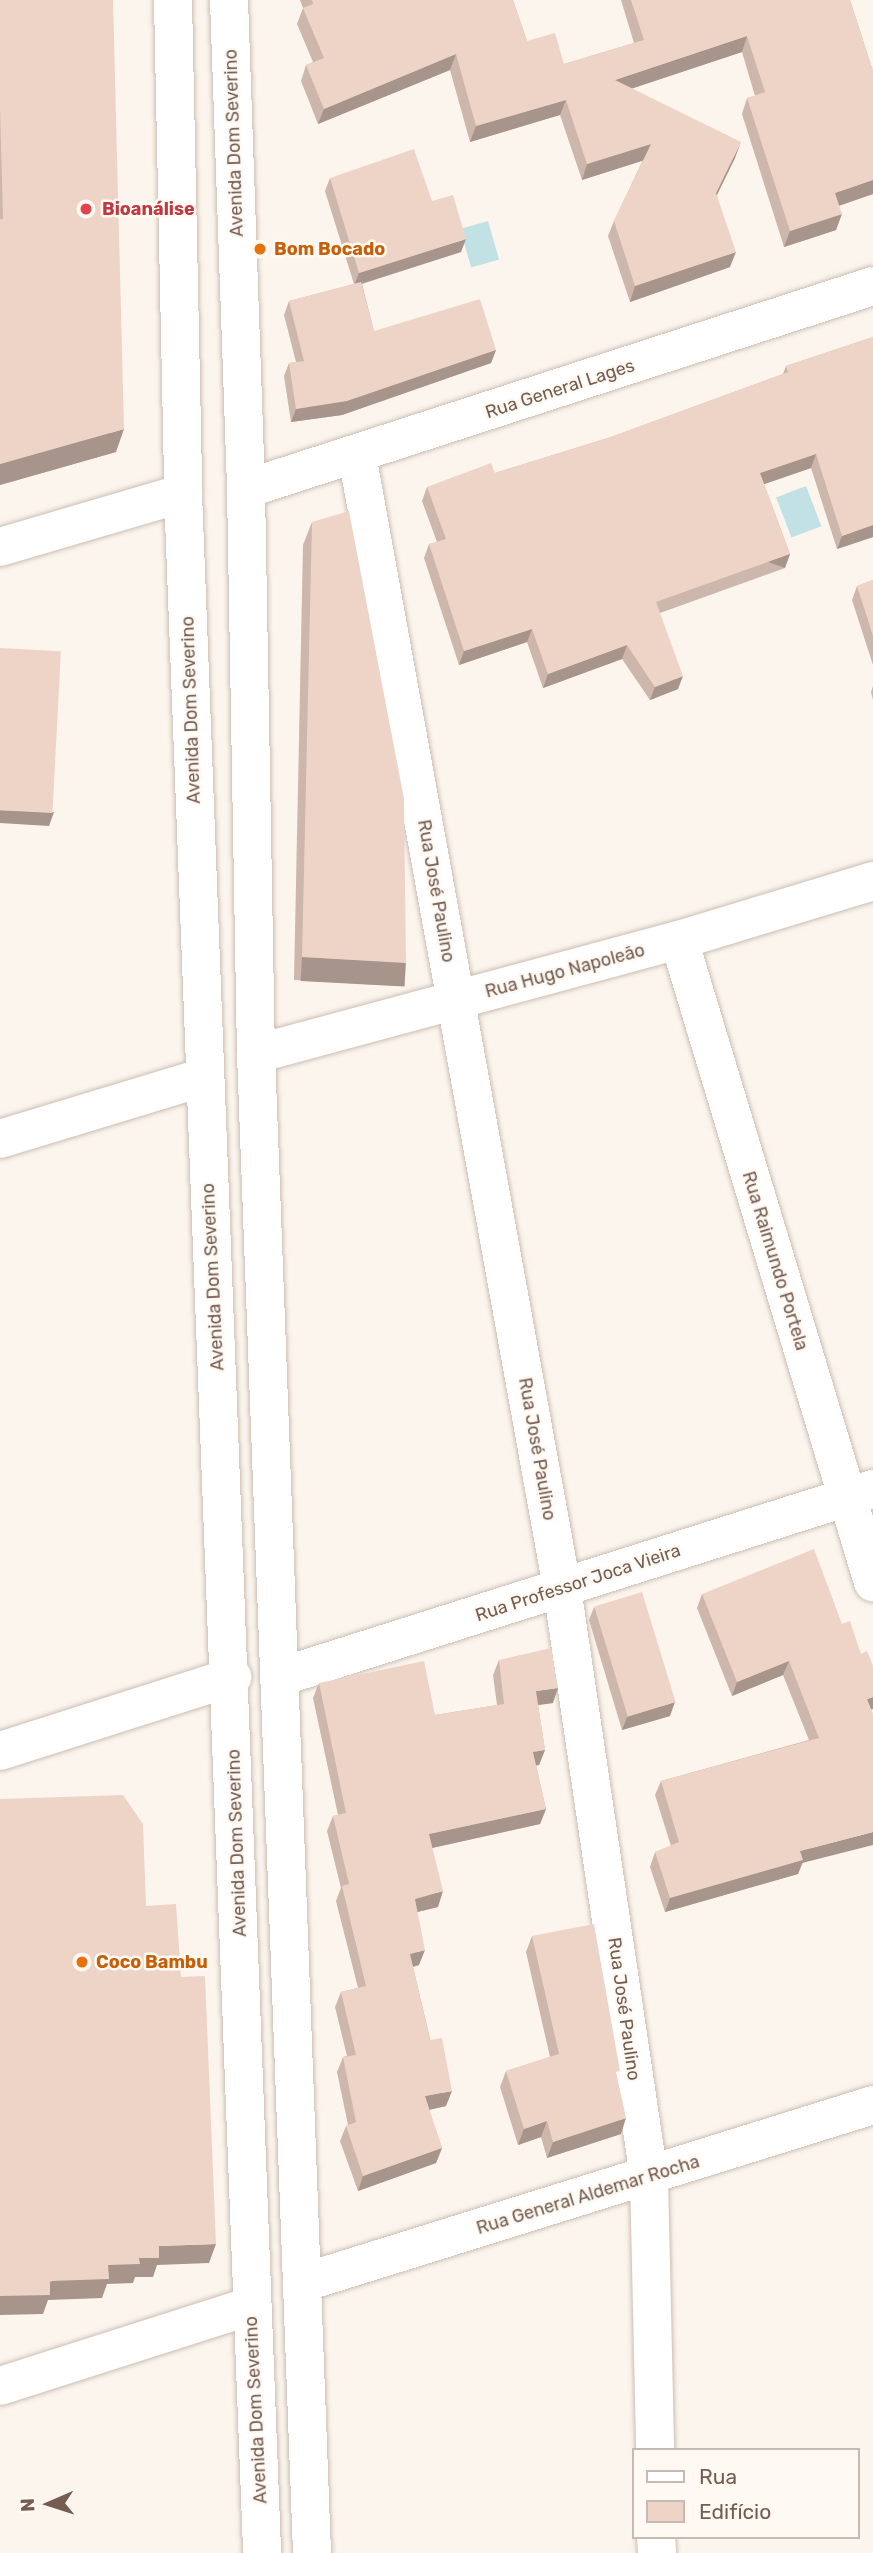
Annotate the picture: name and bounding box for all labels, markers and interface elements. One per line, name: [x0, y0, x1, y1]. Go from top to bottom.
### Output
street label: Avenida Dom Severino: [220, 49, 248, 237]
place label: Bioanálise: [102, 198, 195, 220]
marker: Bioanálise: [76, 199, 96, 219]
place label: Bom Bocado: [274, 238, 385, 260]
marker: Bom Bocado: [252, 241, 268, 257]
street label: Rua General Lages: [483, 355, 637, 423]
street label: Avenida Dom Severino: [177, 616, 205, 804]
street label: Rua José Paulino: [413, 818, 459, 964]
street label: Rua Hugo Napoleão: [483, 939, 647, 1003]
street label: Rua Raimundo Portela: [737, 1169, 813, 1353]
street label: Avenida Dom Severino: [197, 1183, 229, 1371]
street label: Rua José Paulino: [514, 1376, 560, 1522]
street label: Rua Professor Joca Vieira: [472, 1539, 684, 1627]
street label: Avenida Dom Severino: [223, 1749, 251, 1937]
street label: Rua José Paulino: [603, 1936, 645, 2082]
place label: Coco Bambu: [96, 1951, 208, 1973]
marker: Coco Bambu: [74, 1954, 90, 1970]
street label: Rua General Aldemar Rocha: [473, 2151, 703, 2239]
street label: Avenida Dom Severino: [240, 2316, 272, 2504]
legend: [632, 2448, 859, 2539]
text: Rua: [699, 2464, 737, 2489]
north arrow: [14, 2469, 84, 2539]
text: N: [16, 2498, 39, 2513]
text: Edifício: [699, 2499, 771, 2524]

